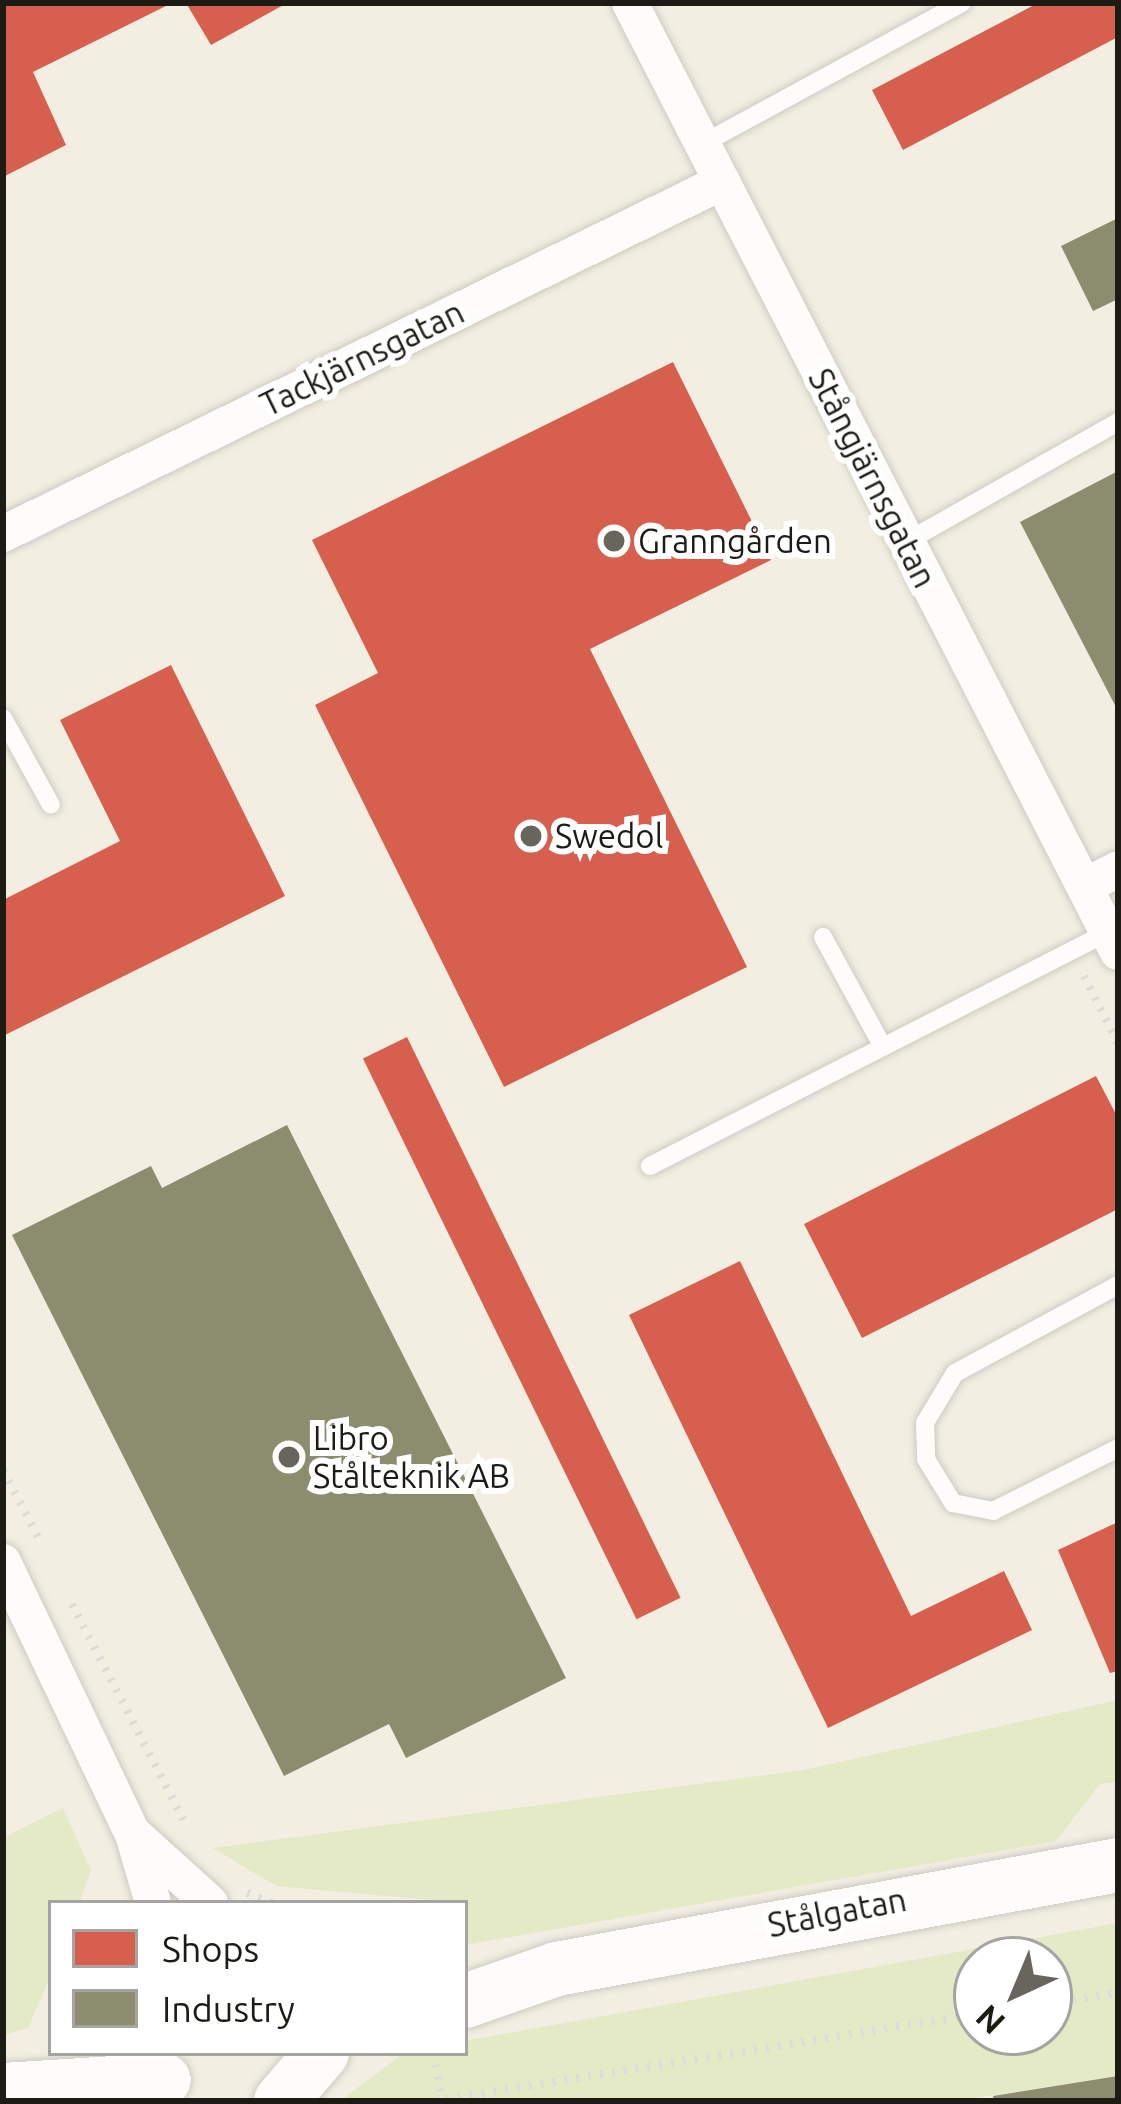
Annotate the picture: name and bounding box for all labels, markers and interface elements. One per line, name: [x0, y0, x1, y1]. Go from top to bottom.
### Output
street label: Tackjärnsgatan: [254, 292, 470, 424]
street label: Stångjärnsgatan: [801, 362, 945, 594]
place label: Granngården: [638, 521, 832, 561]
marker: Granngården: [601, 528, 627, 554]
place label: Swedol: [555, 816, 663, 856]
marker: Swedol: [518, 823, 544, 849]
place label: Libro Stålteknik AB: [313, 1418, 510, 1496]
marker: Libro Stålteknik AB: [276, 1444, 302, 1470]
street label: Stålgatan: [764, 1879, 910, 1945]
legend: [48, 1900, 468, 2056]
text: Shops: [162, 1928, 259, 1969]
north arrow: [953, 1936, 1073, 2056]
text: Industry: [162, 1988, 295, 2029]
text: N: [968, 1998, 1011, 2042]

